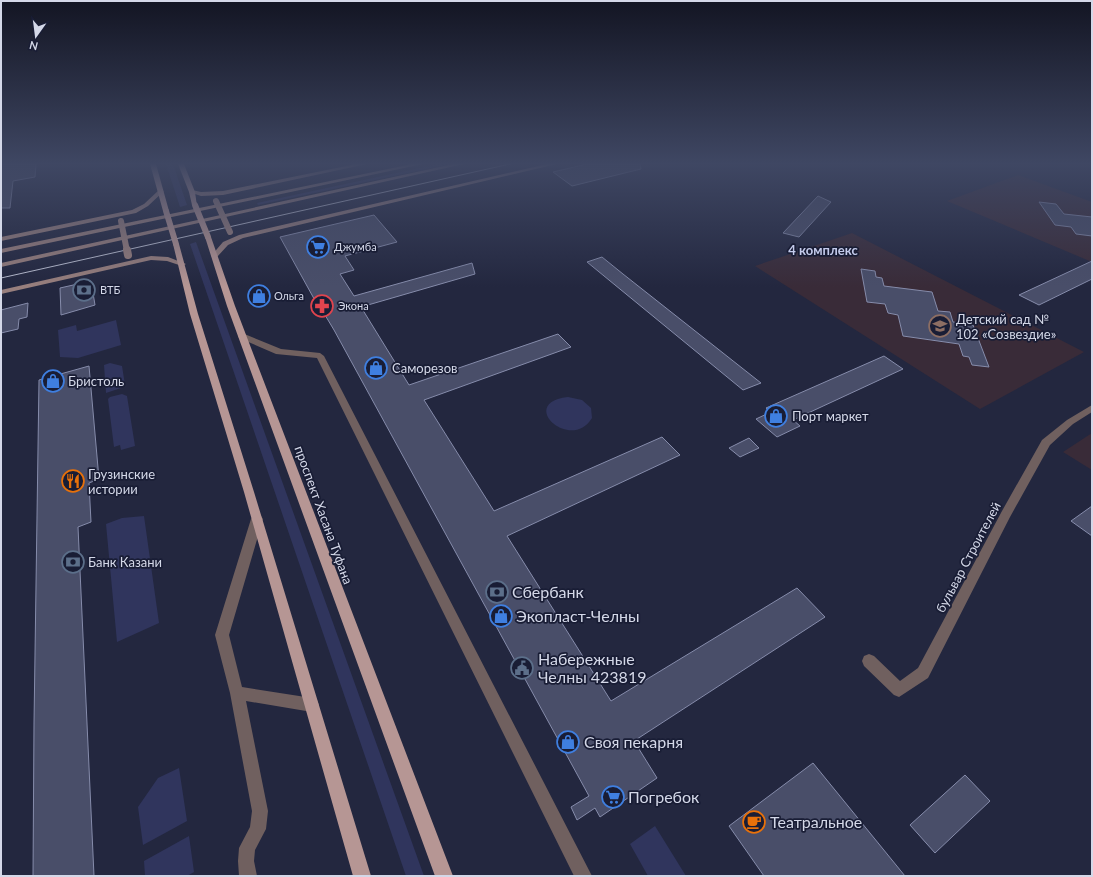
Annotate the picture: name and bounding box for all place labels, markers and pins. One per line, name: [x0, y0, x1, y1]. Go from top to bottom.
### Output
supermarket icon: Джумба: [305, 234, 331, 260]
place label: Джумба: [334, 240, 377, 253]
bank icon: ВТБ: [71, 277, 97, 303]
place label: ВТБ: [100, 283, 120, 296]
shop icon: Ольга: [246, 283, 272, 309]
place label: Ольга: [274, 289, 304, 302]
pharmacy icon: Экона: [309, 293, 335, 319]
place label: Экона: [338, 299, 369, 312]
place label: Детский сад № 102 «Созвездие»: [956, 311, 1056, 342]
school or university icon: Детский сад № 102 «Созвездие»: [927, 313, 953, 339]
shop icon: Саморезов: [363, 355, 389, 381]
place label: Саморезов: [392, 360, 458, 376]
shop icon: Бристоль: [40, 368, 66, 394]
place label: Бристоль: [68, 373, 124, 389]
shop icon: Порт маркет: [763, 403, 789, 429]
place label: Порт маркет: [792, 408, 869, 424]
place label: Грузинские истории: [88, 466, 155, 497]
restaurant icon: Грузинские истории: [60, 468, 86, 494]
bank icon: Банк Казани: [60, 549, 86, 575]
place label: Банк Казани: [88, 554, 162, 570]
bank icon: Сбербанк: [484, 579, 510, 605]
place label: Сбербанк: [512, 582, 584, 601]
shop icon: Экопласт-Челны: [488, 603, 514, 629]
place label: Экопласт-Челны: [516, 606, 640, 625]
place label: Набережные Челны 423819: [538, 649, 646, 686]
public building icon: Набережные Челны 423819: [509, 655, 535, 681]
shop icon: Своя пекарня: [555, 729, 581, 755]
place label: Своя пекарня: [584, 732, 683, 751]
supermarket icon: Погребок: [600, 784, 626, 810]
place label: Погребок: [628, 787, 700, 806]
cafe icon: Театральное: [741, 809, 767, 835]
place label: Театральное: [770, 812, 862, 831]

